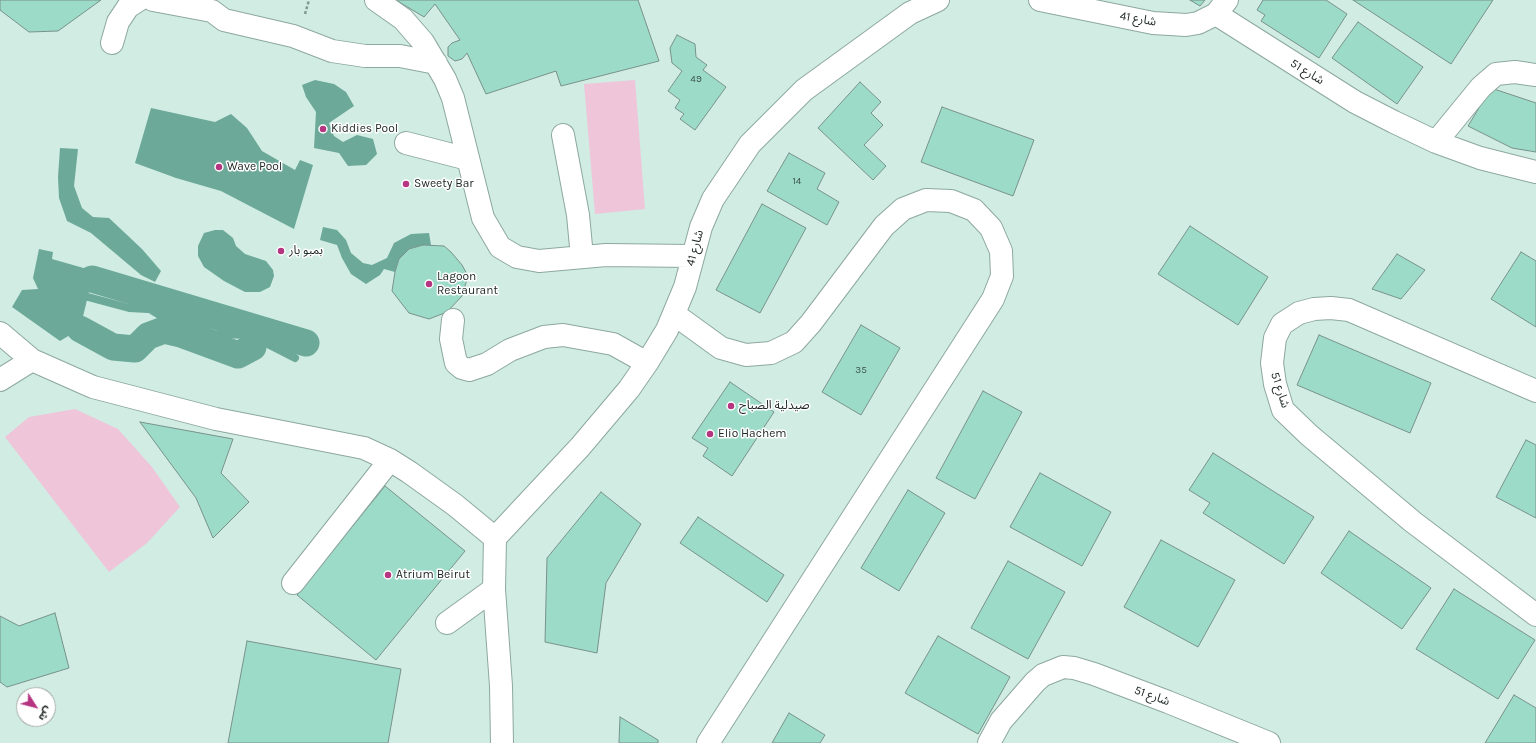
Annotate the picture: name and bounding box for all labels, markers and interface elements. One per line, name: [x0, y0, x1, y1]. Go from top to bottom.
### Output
street label: شارع 41: [1119, 9, 1157, 29]
street label: شارع 51: [1288, 56, 1326, 88]
house number: 49: [690, 73, 702, 85]
place label: Kiddies Pool: [331, 122, 398, 136]
marker: Kiddies Pool: [318, 124, 328, 134]
place label: Wave Pool: [227, 160, 282, 174]
marker: Wave Pool: [214, 162, 224, 172]
house number: 14: [793, 175, 801, 187]
place label: Sweety Bar: [414, 177, 474, 191]
marker: Sweety Bar: [401, 179, 411, 189]
street label: شارع 41: [683, 228, 707, 268]
place label: بمبو بار: [289, 244, 323, 258]
marker: بمبو بار: [276, 246, 286, 256]
place label: Lagoon Restaurant: [437, 270, 498, 298]
marker: Lagoon Restaurant: [424, 279, 434, 289]
house number: 35: [855, 364, 867, 376]
street label: شارع 51: [1267, 370, 1293, 410]
place label: صيدلية الصباح: [739, 399, 810, 413]
marker: صيدلية الصباح: [726, 401, 736, 411]
place label: Elio Hachem: [718, 427, 787, 441]
marker: Elio Hachem: [705, 429, 715, 439]
place label: Atrium Beirut: [396, 568, 470, 582]
marker: Atrium Beirut: [383, 570, 393, 580]
street label: شارع 51: [1132, 683, 1172, 709]
north arrow: [16, 687, 56, 727]
text: ش: [36, 704, 55, 724]

